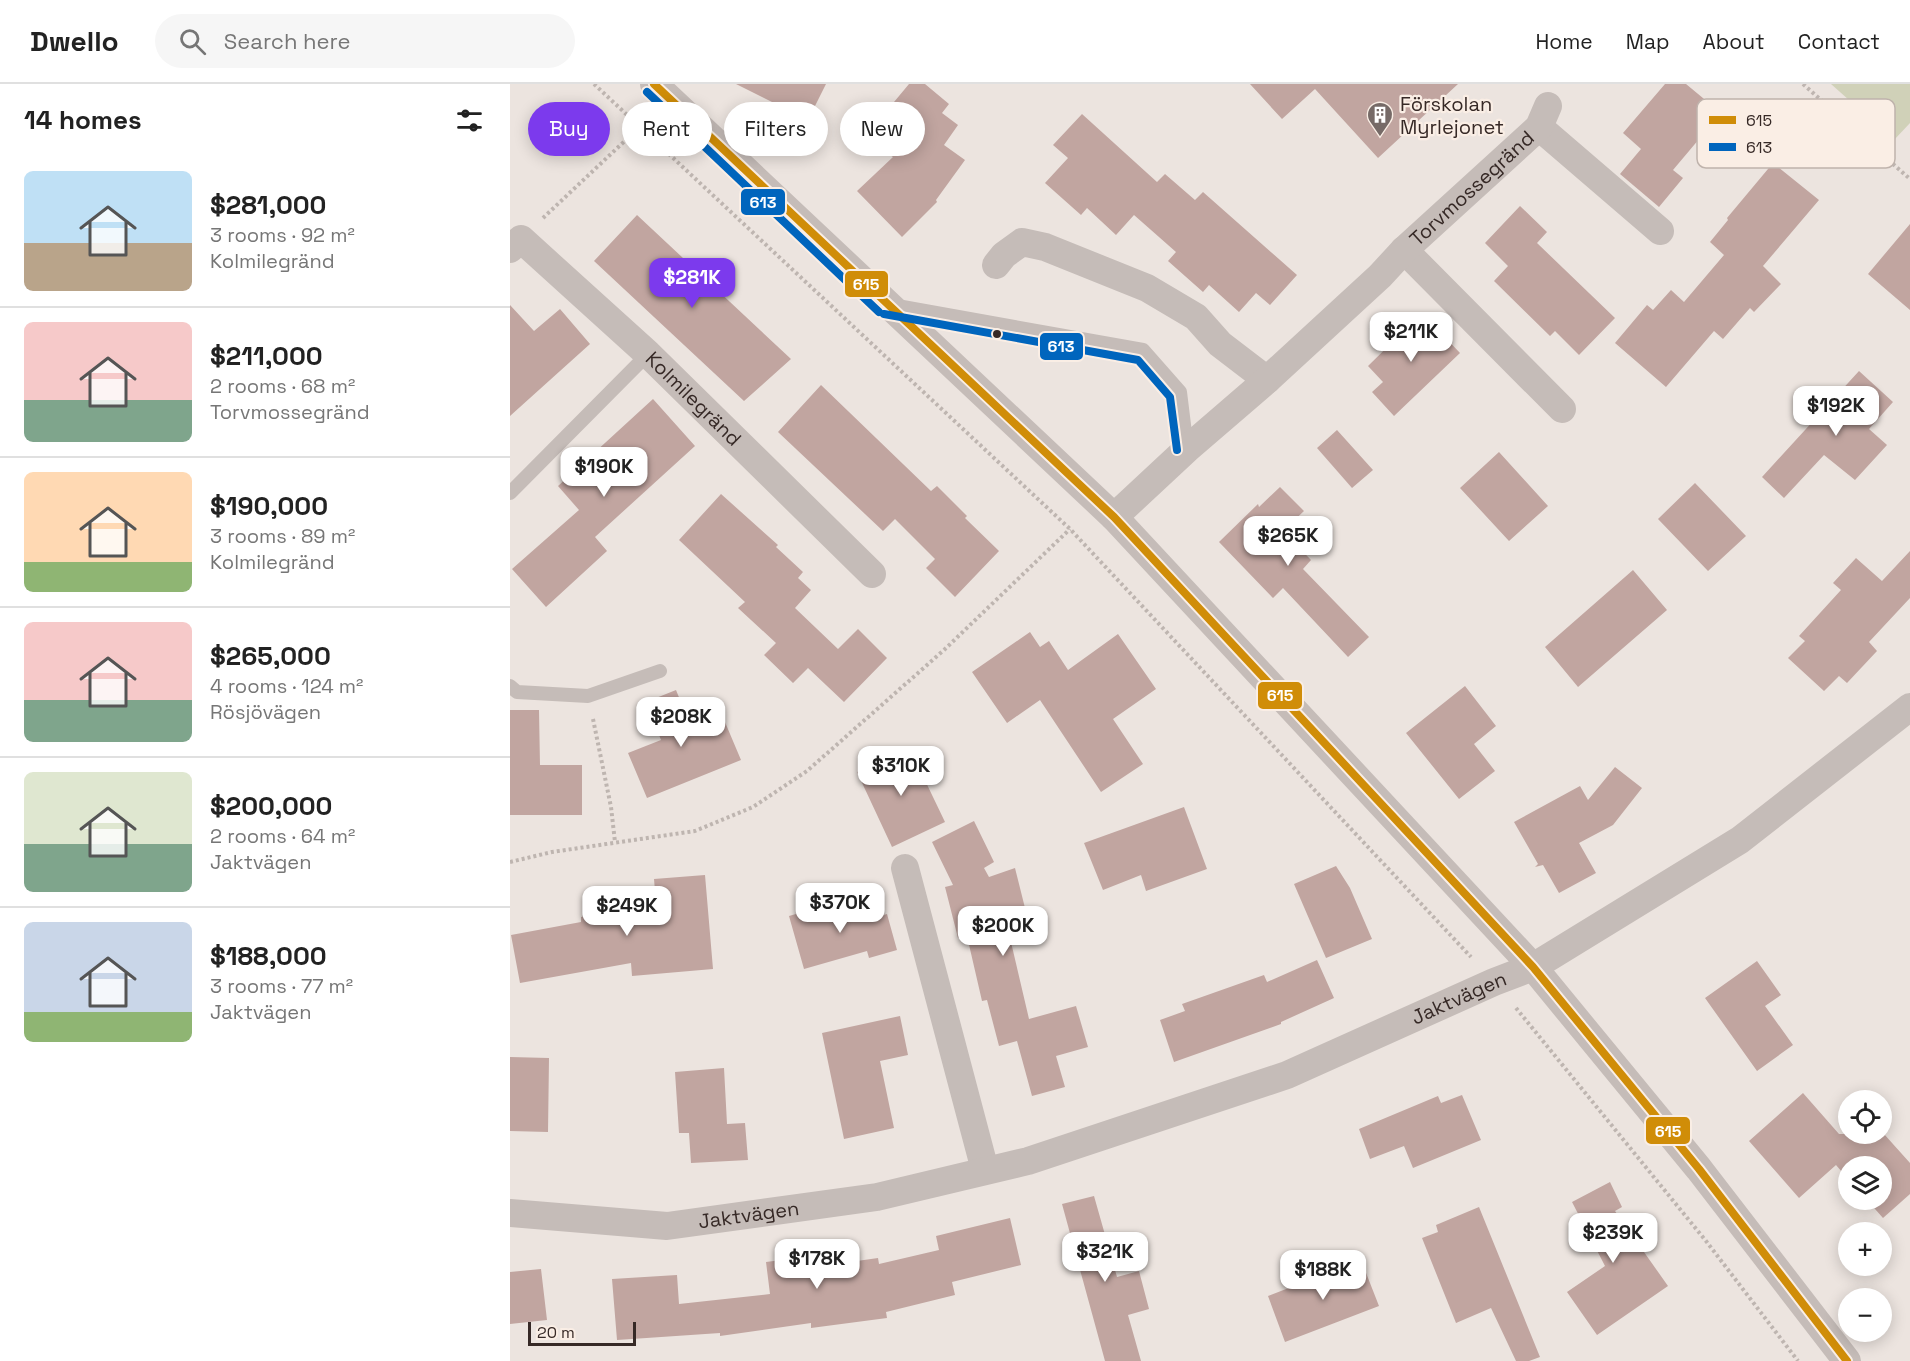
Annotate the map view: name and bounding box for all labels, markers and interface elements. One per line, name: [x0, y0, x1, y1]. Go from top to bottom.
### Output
search box: [155, 14, 575, 68]
text: Dwello: [30, 23, 119, 59]
icon: search: [176, 25, 209, 58]
text: Search here: [224, 27, 351, 55]
text: Home: [1535, 28, 1593, 55]
text: Map: [1626, 28, 1670, 55]
text: About: [1703, 28, 1765, 55]
text: Contact: [1798, 28, 1880, 55]
place label: Förskolan Myrlejonet: [1400, 91, 1504, 140]
legend: [1697, 99, 1895, 168]
building icon: Förskolan Myrlejonet: [1365, 100, 1395, 138]
chip: Buy: [528, 102, 610, 156]
chip: Rent: [622, 102, 712, 156]
chip: Filters: [724, 102, 828, 156]
chip: New: [840, 102, 925, 156]
text: 14 homes: [24, 103, 142, 137]
icon: filters: [453, 104, 486, 137]
text: 615: [1746, 110, 1772, 131]
street label: Torvmossegränd: [1404, 125, 1540, 252]
text: 613: [1746, 137, 1772, 158]
text: $281,000: [210, 188, 326, 222]
line badge: 613: [740, 188, 786, 216]
text: 613: [750, 192, 777, 213]
icon: home: [72, 195, 144, 267]
text: 3 rooms · 92 m²: [210, 222, 355, 248]
text: Kolmilegränd: [210, 248, 335, 274]
pin: $281K: [650, 258, 734, 309]
text: $281K: [663, 264, 721, 290]
line badge: 615: [844, 270, 889, 298]
text: 615: [853, 274, 880, 295]
pin: $211K: [1369, 312, 1453, 363]
text: $211K: [1384, 318, 1438, 344]
unlabelled marker: [991, 328, 1003, 340]
line badge: 613: [1039, 332, 1084, 361]
text: 613: [1048, 336, 1075, 357]
text: $211,000: [210, 339, 323, 373]
icon: home: [72, 346, 144, 418]
street label: Kolmilegränd: [640, 346, 747, 452]
text: 2 rooms · 68 m²: [210, 373, 355, 399]
pin: $192K: [1794, 386, 1878, 437]
text: $192K: [1807, 392, 1865, 418]
text: Torvmossegränd: [210, 399, 370, 425]
pin: $190K: [562, 447, 646, 498]
text: $190K: [575, 453, 634, 479]
text: $190,000: [210, 489, 328, 523]
icon: home: [72, 496, 144, 568]
pin: $265K: [1246, 516, 1330, 567]
text: $265K: [1258, 522, 1318, 548]
text: 3 rooms · 89 m²: [210, 523, 355, 549]
text: Kolmilegränd: [210, 549, 335, 575]
text: $265,000: [210, 639, 331, 673]
icon: home: [72, 646, 144, 718]
text: 4 rooms · 124 m²: [210, 673, 363, 699]
line badge: 615: [1257, 681, 1303, 710]
text: 615: [1267, 685, 1294, 706]
pin: $208K: [639, 697, 723, 748]
text: Rösjövägen: [210, 699, 321, 725]
text: $208K: [650, 703, 712, 729]
pin: $310K: [859, 746, 943, 797]
text: $310K: [872, 752, 930, 778]
text: $200,000: [210, 789, 332, 823]
icon: home: [72, 796, 144, 868]
text: 2 rooms · 64 m²: [210, 823, 355, 849]
text: Jaktvägen: [210, 849, 311, 875]
pin: $370K: [798, 883, 882, 934]
pin: $249K: [585, 886, 669, 937]
text: $370K: [810, 889, 870, 915]
text: $249K: [596, 892, 658, 918]
pin: $200K: [961, 906, 1045, 957]
text: $200K: [972, 912, 1034, 938]
text: $188,000: [210, 939, 327, 973]
icon: home: [72, 946, 144, 1018]
street label: Jaktvägen: [1407, 966, 1510, 1030]
text: 3 rooms · 77 m²: [210, 973, 353, 999]
text: Jaktvägen: [210, 999, 311, 1025]
map controls: [1838, 1090, 1892, 1342]
button: locate: [1838, 1090, 1892, 1144]
line badge: 615: [1645, 1116, 1691, 1145]
text: 615: [1655, 1121, 1682, 1142]
button: layers: [1838, 1156, 1892, 1210]
street label: Jaktvägen: [697, 1195, 801, 1235]
pin: $239K: [1571, 1213, 1655, 1264]
text: $239K: [1582, 1219, 1644, 1245]
button: +: [1838, 1222, 1892, 1276]
pin: $321K: [1063, 1232, 1147, 1283]
text: $321K: [1076, 1238, 1134, 1264]
pin: $178K: [775, 1239, 859, 1290]
text: $178K: [789, 1245, 845, 1271]
pin: $188K: [1281, 1250, 1365, 1301]
text: $188K: [1294, 1256, 1352, 1282]
button: −: [1838, 1288, 1892, 1342]
scale bar: [528, 1319, 636, 1346]
text: 20 m: [537, 1322, 575, 1343]

